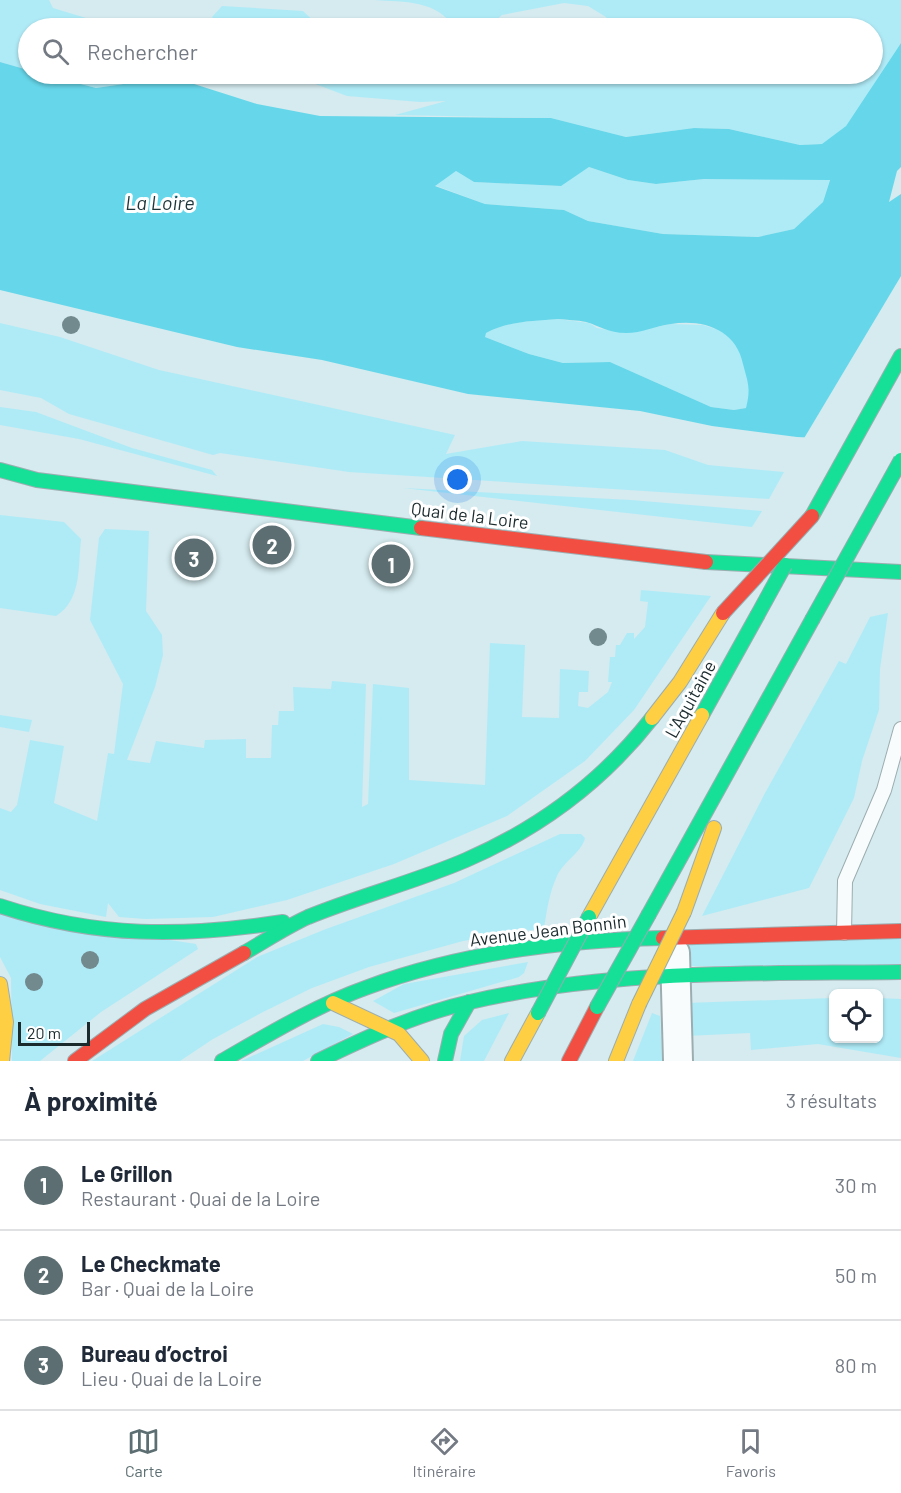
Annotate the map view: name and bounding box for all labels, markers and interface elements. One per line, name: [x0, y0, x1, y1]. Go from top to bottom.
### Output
search box: [18, 18, 883, 84]
icon: search: [39, 35, 72, 68]
text: Rechercher: [87, 38, 198, 64]
water label: La Loire: [125, 190, 195, 214]
your location: [443, 465, 472, 494]
street label: Quai de la Loire: [410, 497, 530, 533]
pin: 2: [252, 522, 292, 568]
pin: 3: [174, 536, 214, 580]
pin: 1: [372, 542, 410, 586]
street label: L'Aquitaine: [660, 656, 720, 742]
street label: Avenue Jean Bonnin: [468, 909, 628, 951]
map controls: [829, 989, 883, 1043]
button: locate: [829, 989, 883, 1043]
scale bar: [18, 1019, 90, 1046]
text: 20 m: [27, 1023, 61, 1042]
text: À proximité: [24, 1085, 158, 1116]
text: 3 résultats: [786, 1088, 877, 1112]
text: Le Grillon: [81, 1160, 173, 1186]
text: 1: [40, 1173, 47, 1197]
text: 30 m: [835, 1173, 877, 1197]
text: Restaurant · Quai de la Loire: [81, 1186, 320, 1210]
text: Le Checkmate: [81, 1250, 221, 1276]
text: 2: [38, 1263, 49, 1287]
text: 50 m: [835, 1263, 877, 1287]
text: Bar · Quai de la Loire: [81, 1276, 254, 1300]
text: Bureau d’octroi: [81, 1340, 228, 1366]
text: 3: [38, 1353, 49, 1377]
text: 80 m: [835, 1353, 877, 1377]
text: Lieu · Quai de la Loire: [81, 1366, 262, 1390]
tab: Carte: [125, 1425, 163, 1480]
tab: Itinéraire: [413, 1425, 476, 1480]
tab: Favoris: [726, 1425, 776, 1480]

